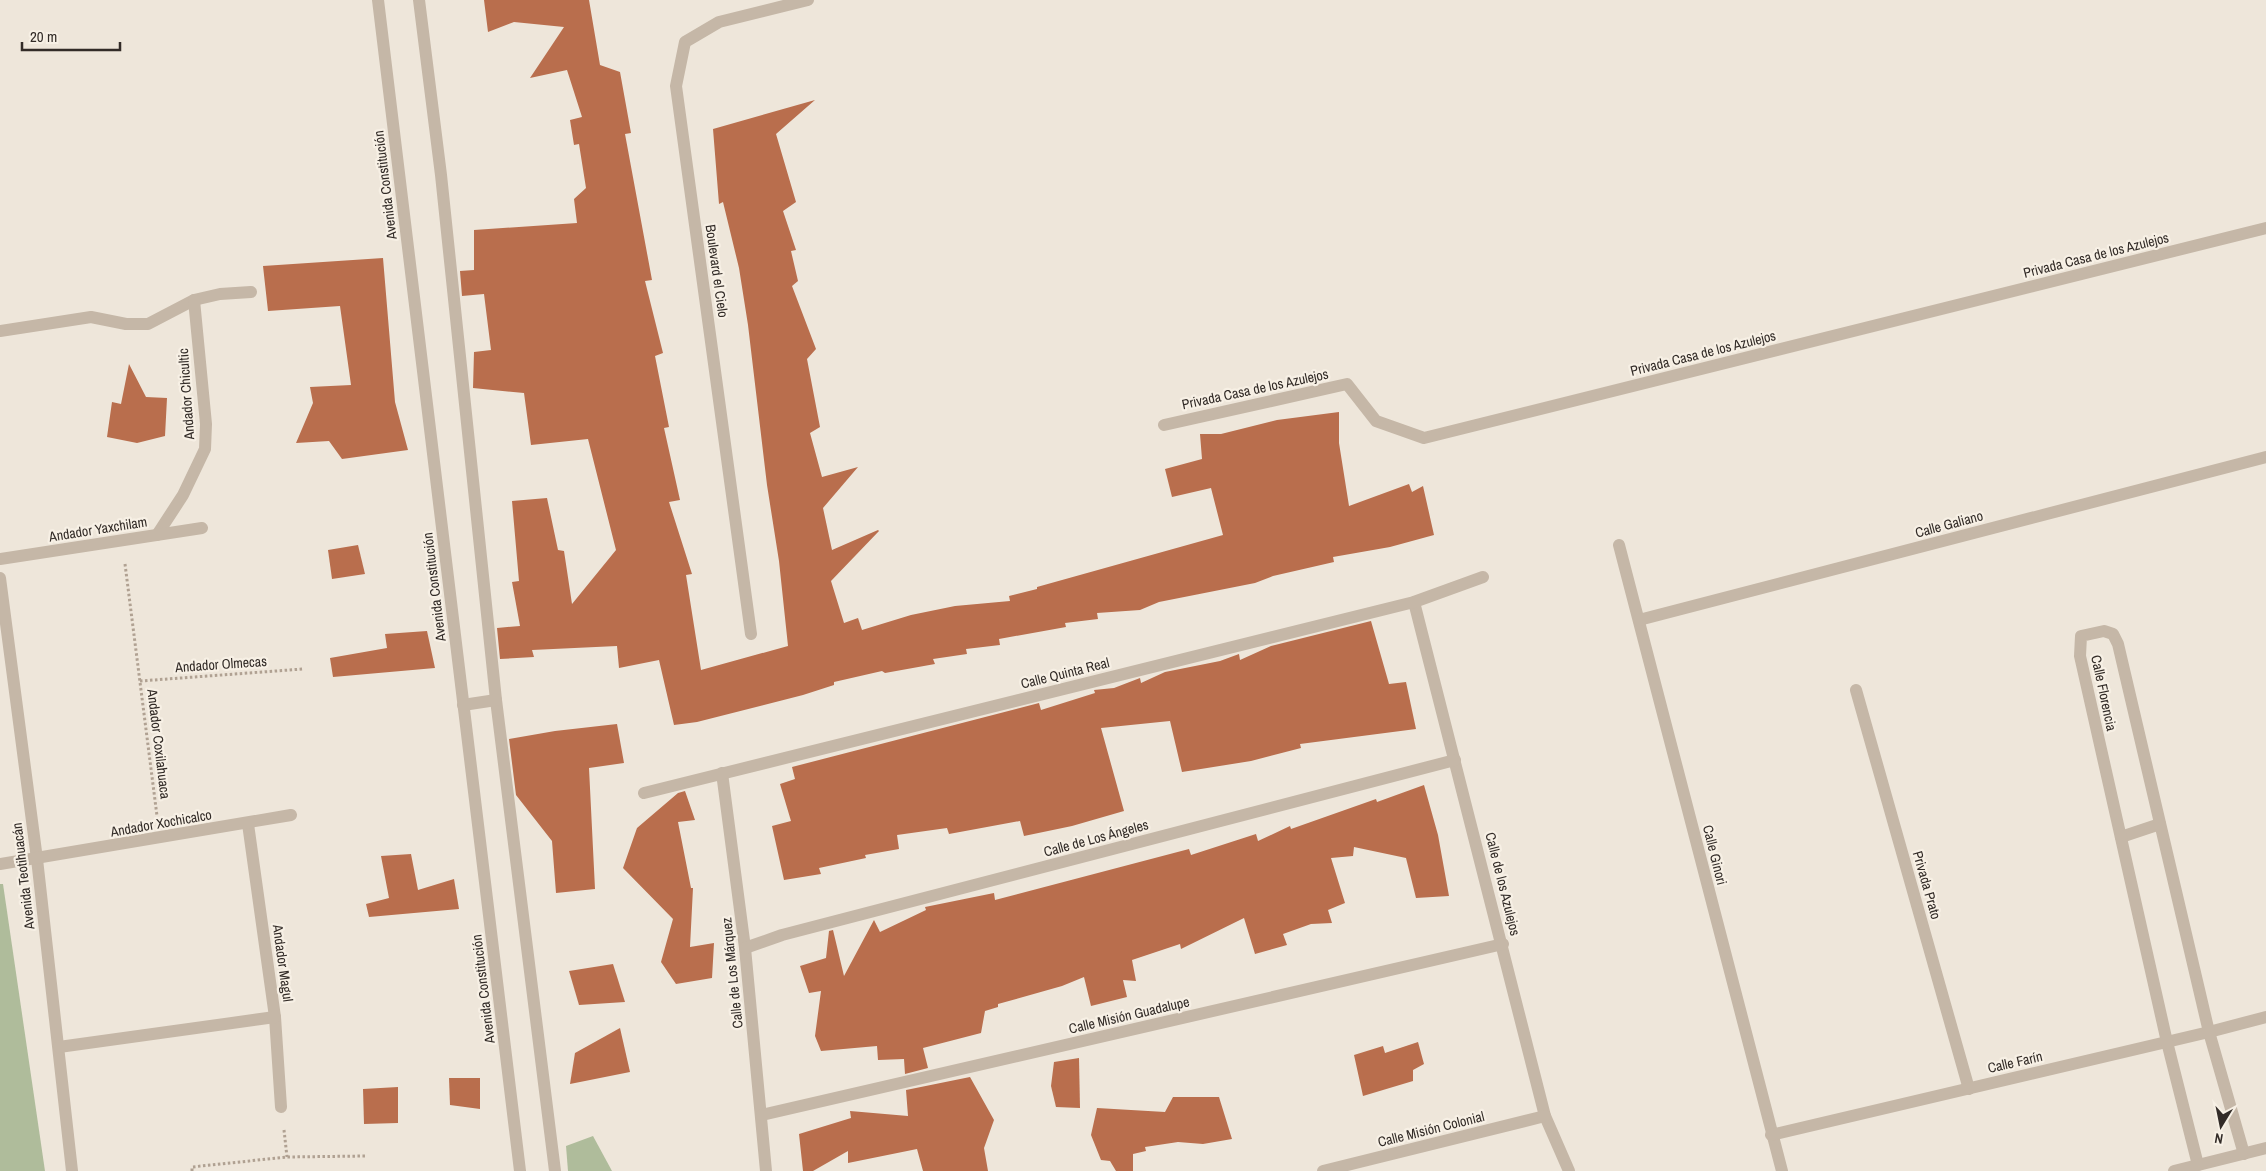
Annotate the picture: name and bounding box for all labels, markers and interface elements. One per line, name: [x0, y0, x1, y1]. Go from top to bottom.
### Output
scale bar: [22, 20, 120, 52]
text: 20 m: [30, 26, 57, 47]
street label: Avenida Constitución: [369, 130, 401, 241]
street label: Boulevard el Cielo: [702, 223, 732, 319]
street label: Privada Casa de los Azulejos: [2021, 228, 2171, 282]
street label: Privada Casa de los Azulejos: [1628, 326, 1778, 380]
street label: Andador Chicultic: [174, 348, 198, 441]
street label: Privada Casa de los Azulejos: [1180, 365, 1330, 413]
street label: Calle Galiano: [1913, 506, 1985, 542]
street label: Andador Yaxchilam: [47, 512, 148, 546]
street label: Avenida Constitución: [418, 532, 450, 643]
street label: Andador Olmecas: [174, 652, 268, 676]
street label: Calle Quinta Real: [1019, 653, 1111, 693]
street label: Calle Florencia: [2087, 653, 2121, 733]
street label: Andador Coxilahuaca: [143, 687, 175, 800]
street label: Andador Xochicalco: [108, 805, 213, 841]
street label: Calle de Los Ángeles: [1042, 815, 1151, 861]
street label: Avenida Teotihuacán: [8, 822, 39, 931]
street label: Calle Ginori: [1699, 823, 1731, 887]
street label: Calle de los Azulejos: [1481, 830, 1525, 938]
street label: Privada Prato: [1909, 849, 1945, 921]
street label: Calle de Los Márquez: [717, 916, 747, 1029]
street label: Andador Magul: [269, 922, 297, 1003]
street label: Avenida Constitución: [467, 934, 499, 1045]
street label: Calle Misión Guadalupe: [1067, 992, 1191, 1038]
street label: Calle Farín: [1986, 1047, 2044, 1077]
north arrow: [2196, 1101, 2246, 1151]
street label: Calle Misión Colonial: [1376, 1107, 1486, 1151]
text: N: [2213, 1129, 2224, 1148]

